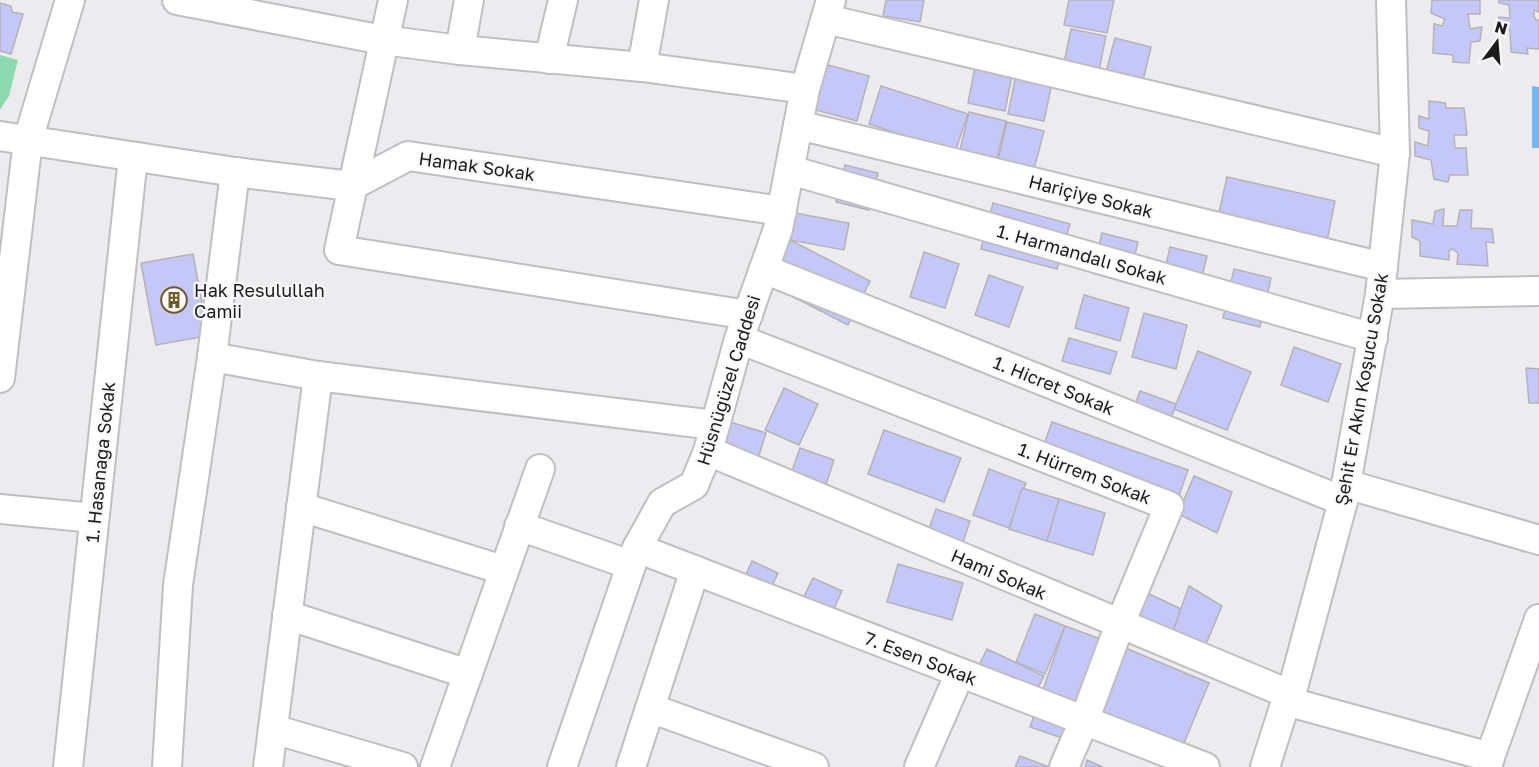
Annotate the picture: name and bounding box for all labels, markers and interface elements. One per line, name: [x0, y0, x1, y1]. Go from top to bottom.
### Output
north arrow: [1467, 12, 1527, 72]
text: N: [1493, 16, 1510, 39]
street label: Hamak Sokak: [417, 147, 537, 185]
street label: Hariçiye Sokak: [1026, 170, 1156, 222]
street label: 1. Harmandalı Sokak: [995, 219, 1169, 289]
street label: Şehit Er Akın Koşucu Sokak: [1330, 271, 1392, 507]
place label: Hak Resulullah Camii: [194, 279, 325, 322]
building icon: Hak Resulullah Camii: [159, 285, 189, 315]
street label: Hüsnügüzel Caddesi: [692, 292, 764, 468]
street label: 1. Hicret Sokak: [990, 351, 1118, 419]
street label: 1. Hasanağa Sokak: [81, 380, 119, 544]
street label: 1. Hürrem Sokak: [1015, 438, 1155, 508]
street label: Hami Sokak: [948, 544, 1050, 604]
street label: 7. Esen Sokak: [862, 626, 980, 690]

